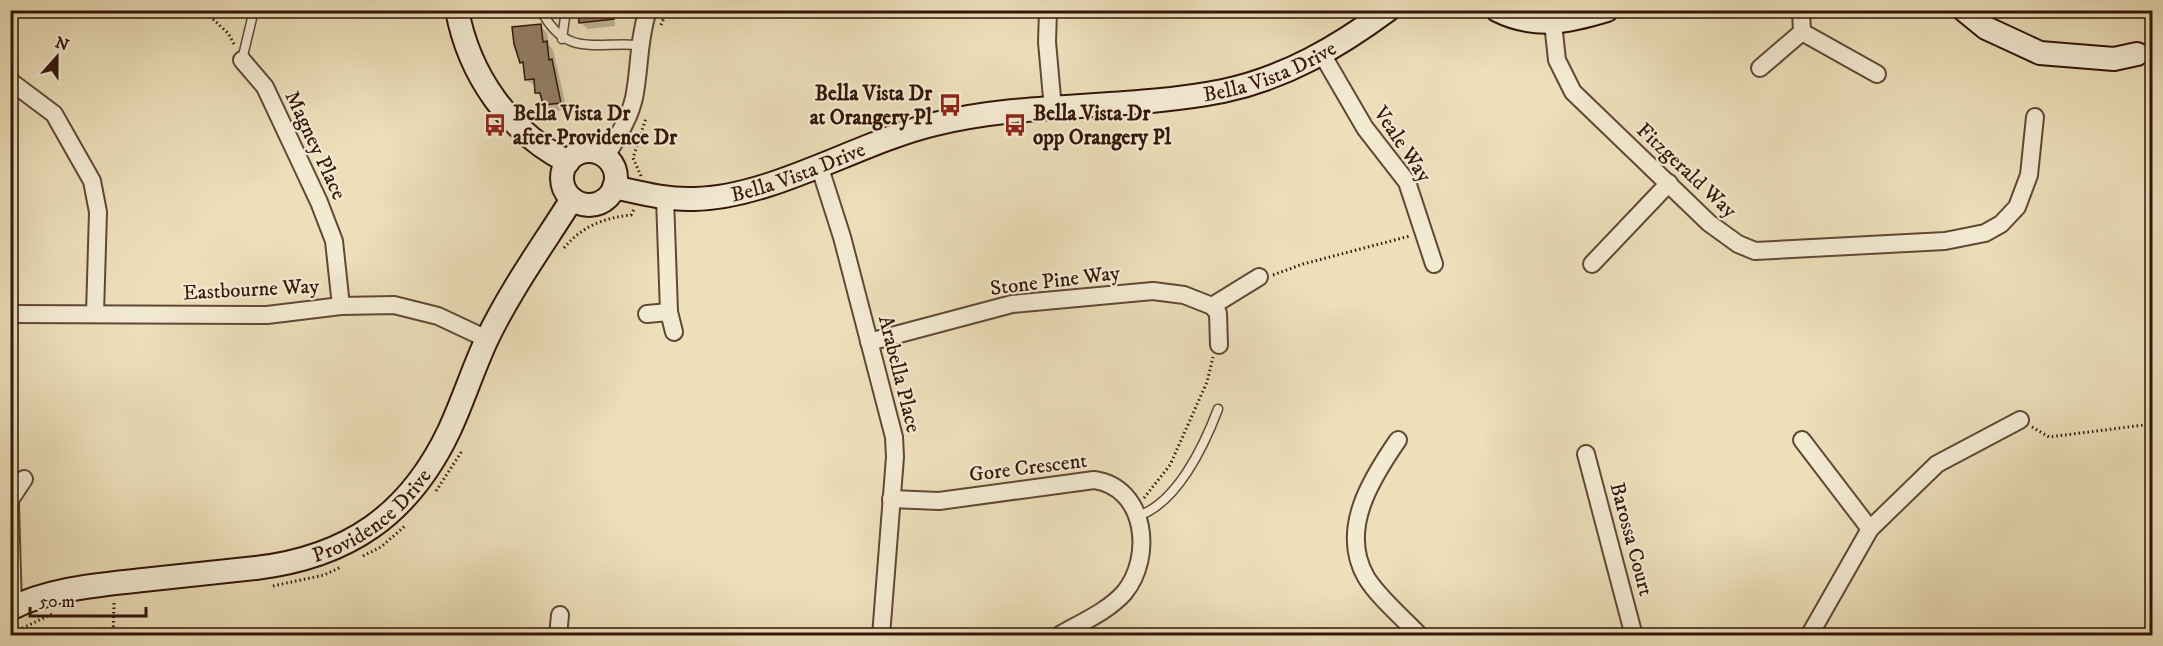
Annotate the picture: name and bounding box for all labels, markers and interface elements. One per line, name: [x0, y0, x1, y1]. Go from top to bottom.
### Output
north arrow: [27, 27, 87, 87]
text: N: [52, 32, 72, 56]
street label: Bella Vista Drive: [1201, 36, 1342, 108]
place label: Bella Vista Dr at Orangery Pl: [810, 81, 933, 131]
street label: Magney Place: [278, 87, 352, 204]
bus stop icon: Bella Vista Dr at Orangery Pl: [937, 92, 963, 118]
place label: Bella Vista Dr after Providence Dr: [513, 101, 678, 151]
place label: Bella Vista Dr opp Orangery Pl: [1033, 101, 1172, 151]
street label: Veale Way: [1367, 101, 1438, 188]
bus stop icon: Bella Vista Dr after Providence Dr: [482, 112, 508, 138]
bus stop icon: Bella Vista Dr opp Orangery Pl: [1002, 112, 1028, 138]
street label: Fitzgerald Way: [1631, 118, 1743, 224]
street label: Bella Vista Drive: [729, 137, 869, 208]
street label: Stone Pine Way: [989, 260, 1122, 302]
street label: Eastbourne Way: [182, 273, 321, 307]
street label: Arabella Place: [872, 313, 926, 436]
street label: Gore Crescent: [968, 448, 1089, 488]
street label: Providence Drive: [309, 464, 438, 569]
street label: Barossa Court: [1603, 480, 1659, 599]
scale bar: [30, 580, 146, 618]
text: 50 m: [39, 591, 75, 613]

